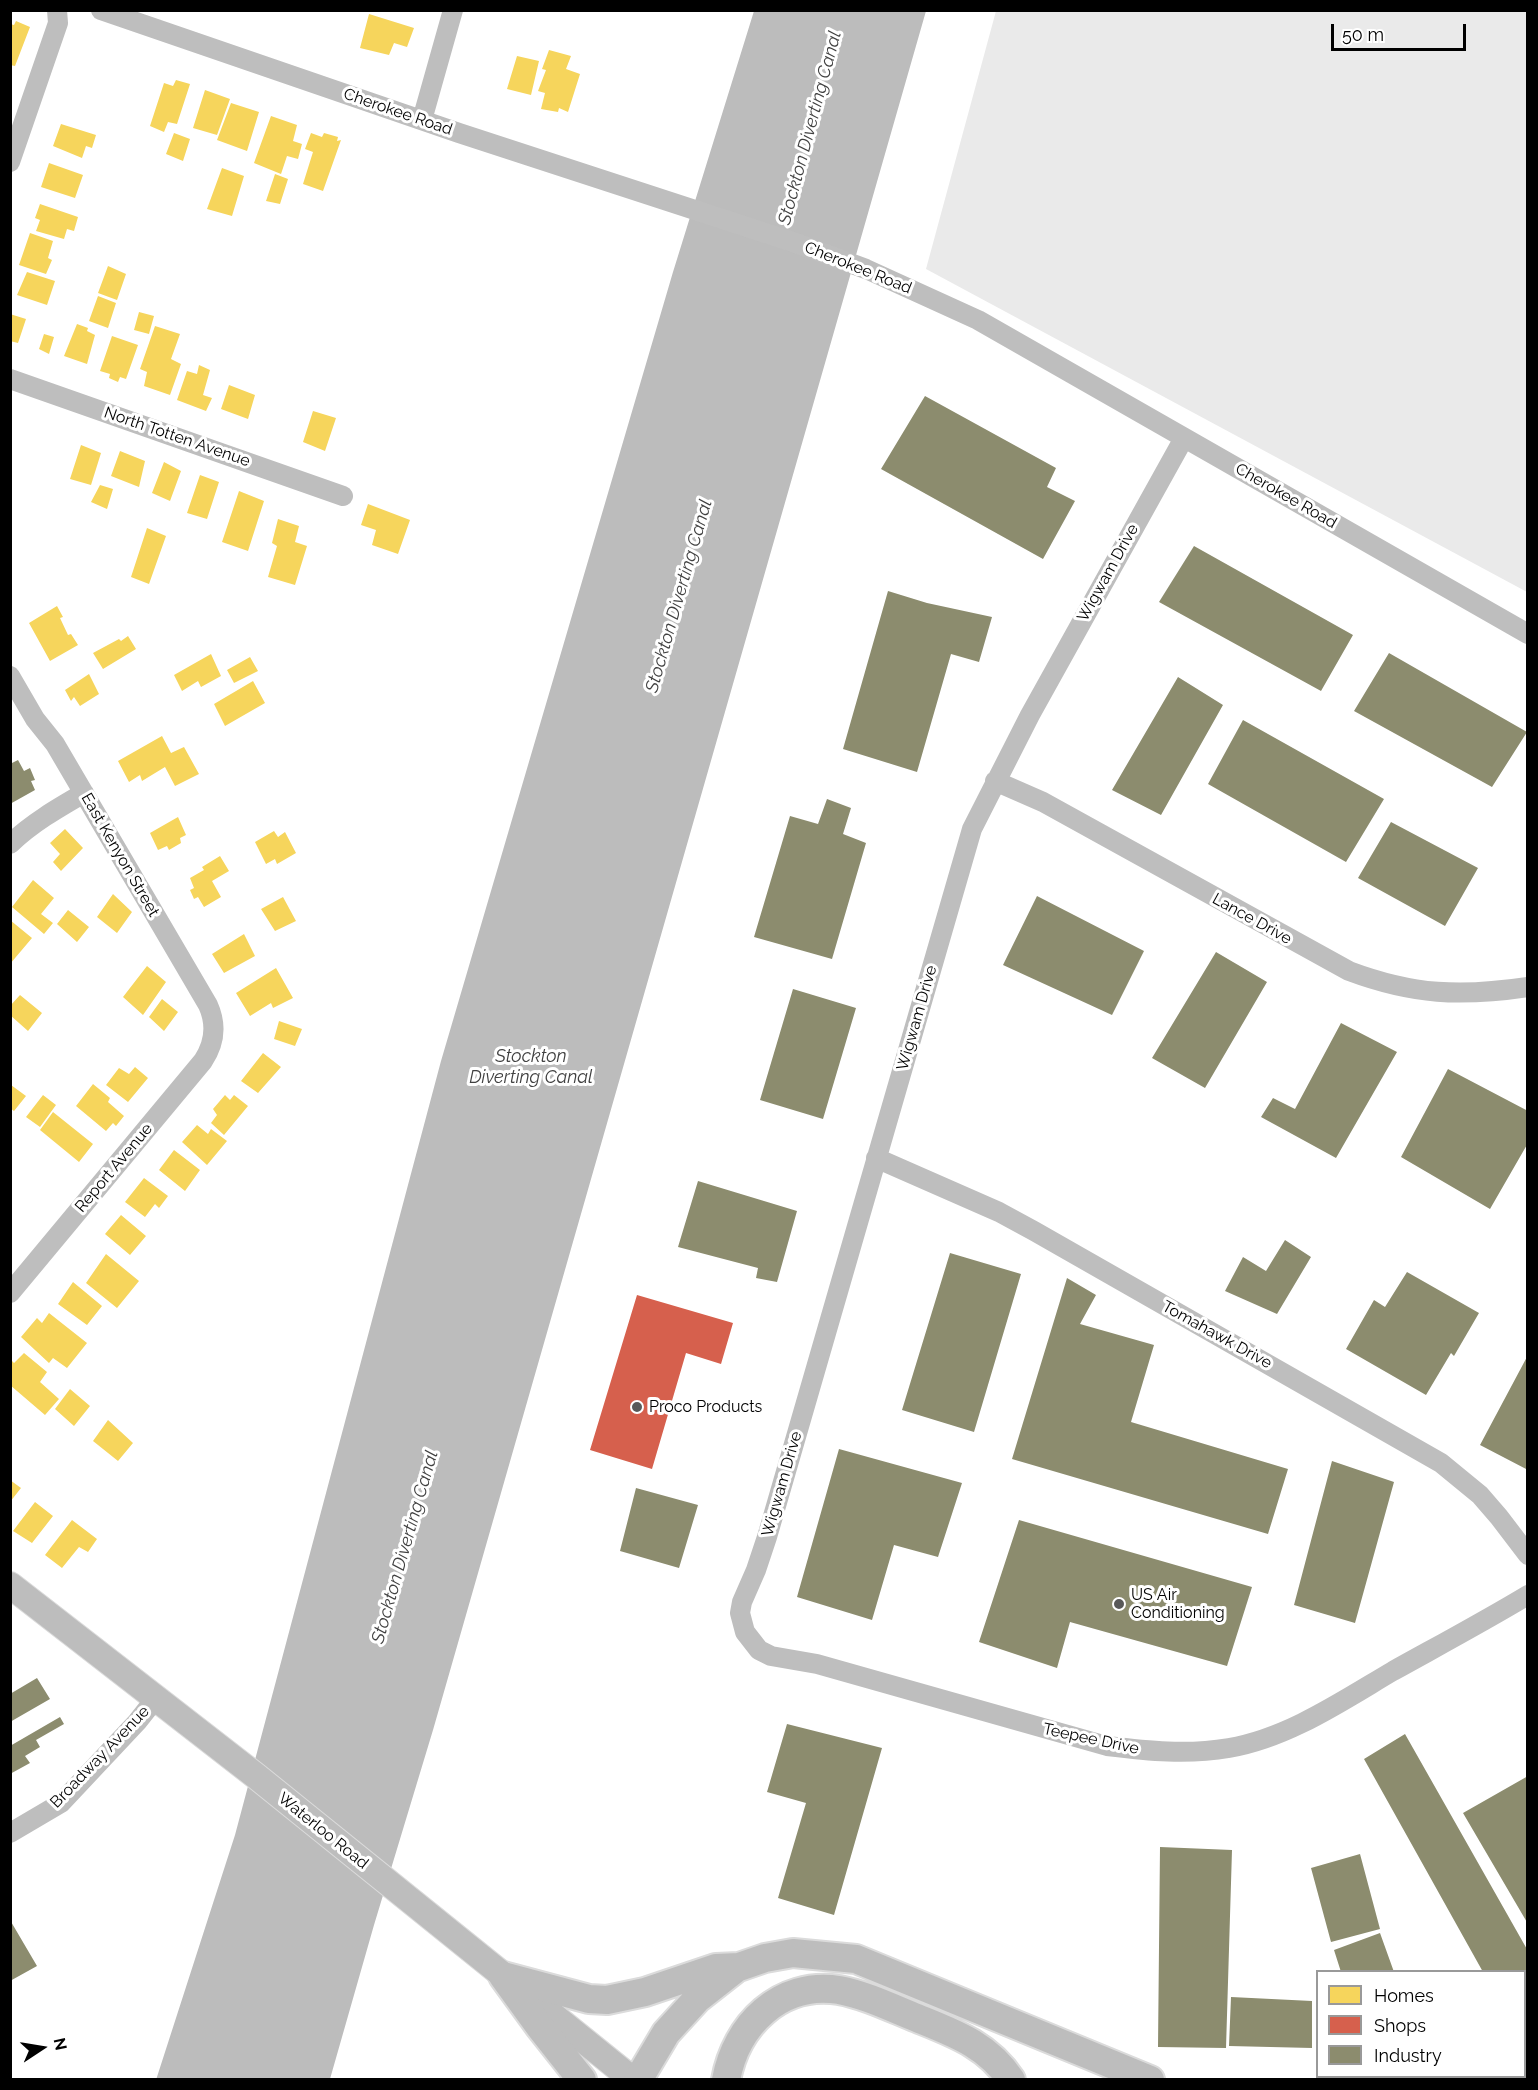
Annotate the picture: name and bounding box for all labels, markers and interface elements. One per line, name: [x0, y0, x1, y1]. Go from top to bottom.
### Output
scale bar: [1334, 12, 1469, 50]
text: 50 m: [1342, 24, 1384, 45]
water label: Stockton Diverting Canal: [774, 29, 846, 227]
street label: Cherokee Road: [341, 84, 455, 140]
street label: Cherokee Road: [802, 238, 914, 298]
street label: North Totten Avenue: [102, 403, 252, 471]
street label: Cherokee Road: [1232, 459, 1340, 533]
water label: Stockton Diverting Canal: [641, 497, 717, 695]
street label: Wigwam Drive: [1073, 521, 1143, 625]
street label: East Kenyon Street: [77, 790, 163, 920]
street label: Lance Drive: [1209, 889, 1295, 949]
street label: Wigwam Drive: [893, 963, 941, 1073]
water label: Stockton Diverting Canal: [469, 1046, 593, 1088]
street label: Report Avenue: [71, 1120, 157, 1216]
street label: Tomahawk Drive: [1159, 1297, 1275, 1373]
place label: Proco Products: [649, 1397, 762, 1417]
marker: Proco Products: [630, 1400, 644, 1414]
street label: Wigwam Drive: [758, 1429, 806, 1539]
water label: Stockton Diverting Canal: [367, 1448, 443, 1646]
place label: US Air Conditioning: [1131, 1585, 1225, 1623]
marker: US Air Conditioning: [1112, 1597, 1126, 1611]
street label: Broadway Avenue: [46, 1702, 154, 1812]
street label: Teepee Drive: [1041, 1719, 1141, 1759]
street label: Waterloo Road: [274, 1789, 372, 1873]
legend: [1316, 1970, 1526, 2078]
text: Homes: [1374, 1985, 1434, 2006]
text: Shops: [1374, 2015, 1426, 2036]
north arrow: [12, 2018, 72, 2078]
text: N: [50, 2036, 71, 2052]
text: Industry: [1374, 2045, 1442, 2066]

